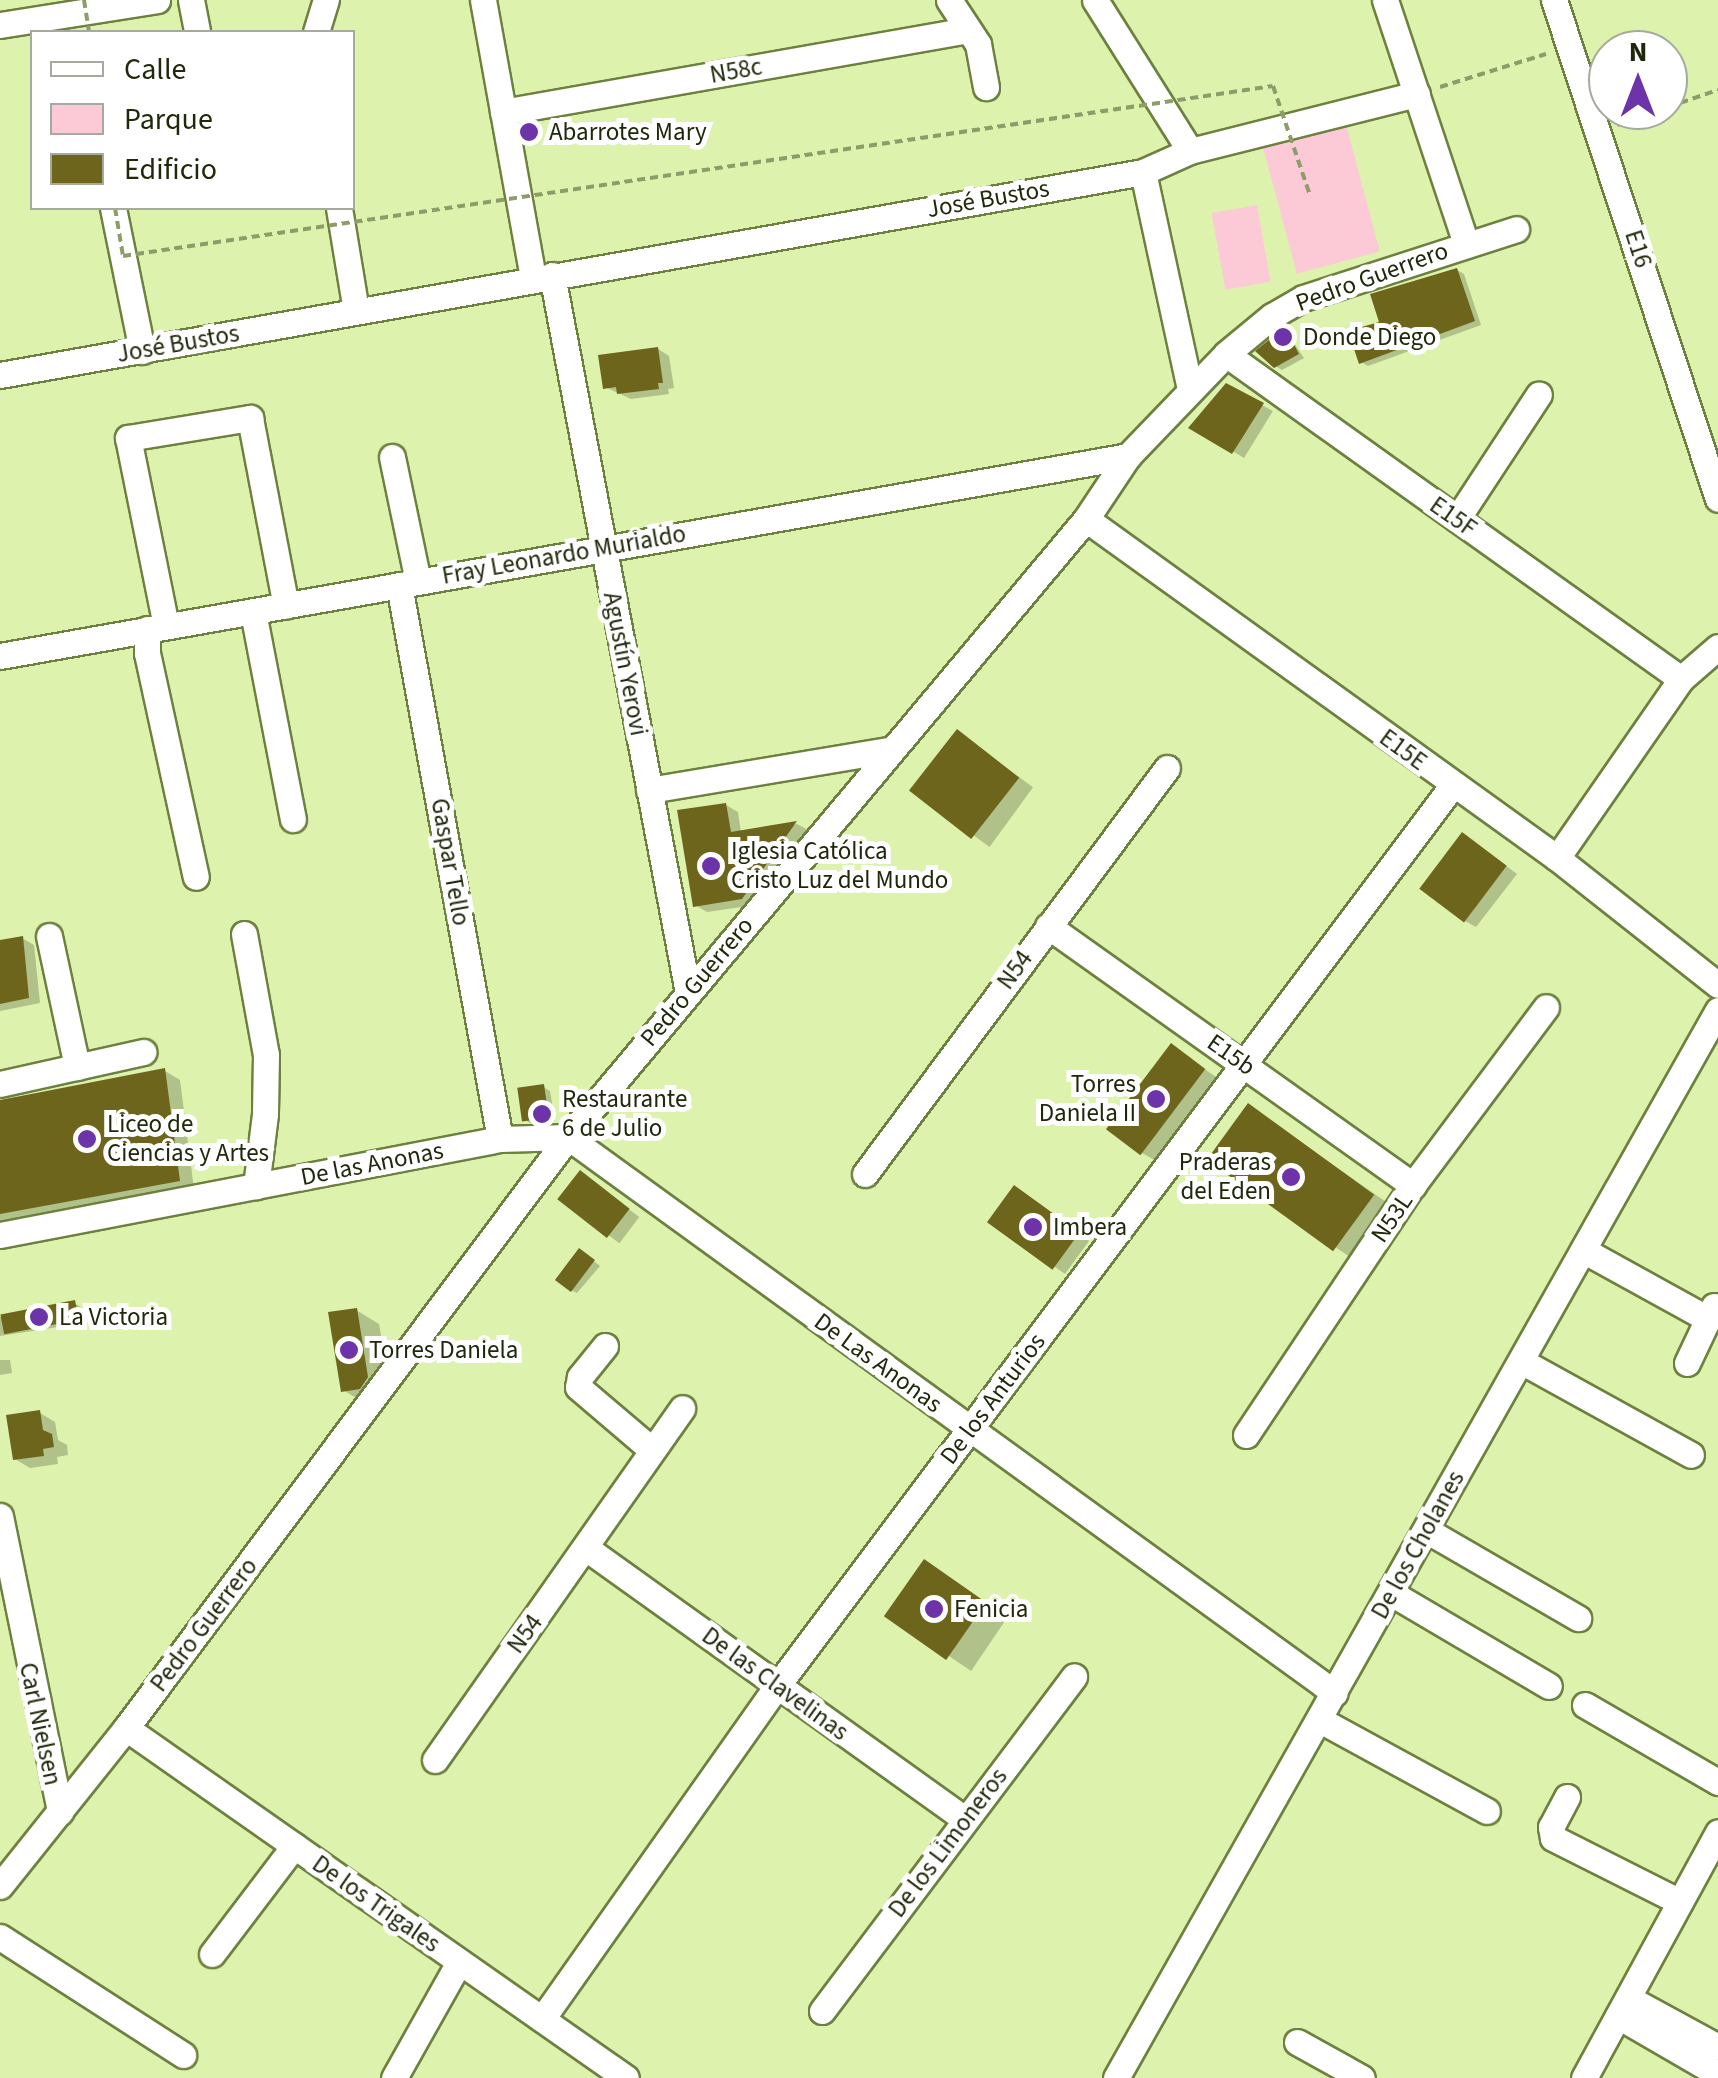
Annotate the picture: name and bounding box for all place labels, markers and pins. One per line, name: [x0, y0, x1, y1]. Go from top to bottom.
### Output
place label: Abarrotes Mary: [549, 117, 707, 147]
marker: Abarrotes Mary: [518, 121, 540, 143]
place label: Donde Diego: [1303, 322, 1436, 352]
marker: Donde Diego: [1272, 326, 1294, 348]
place label: Iglesia Católica Cristo Luz del Mundo: [731, 837, 948, 896]
marker: Iglesia Católica Cristo Luz del Mundo: [700, 855, 722, 877]
place label: Torres Daniela II: [1039, 1070, 1136, 1129]
place label: Restaurante 6 de Julio: [562, 1085, 687, 1144]
marker: Torres Daniela II: [1145, 1088, 1167, 1110]
marker: Restaurante 6 de Julio: [531, 1103, 553, 1125]
place label: Liceo de Ciencias y Artes: [107, 1110, 269, 1169]
marker: Liceo de Ciencias y Artes: [76, 1128, 98, 1150]
place label: Praderas del Eden: [1179, 1148, 1271, 1207]
marker: Praderas del Eden: [1280, 1166, 1302, 1188]
place label: Imbera: [1053, 1212, 1127, 1242]
marker: Imbera: [1022, 1216, 1044, 1238]
place label: La Victoria: [59, 1302, 168, 1332]
marker: La Victoria: [28, 1306, 50, 1328]
place label: Torres Daniela: [369, 1335, 518, 1365]
marker: Torres Daniela: [338, 1339, 360, 1361]
place label: Fenicia: [954, 1594, 1028, 1624]
marker: Fenicia: [923, 1598, 945, 1620]

